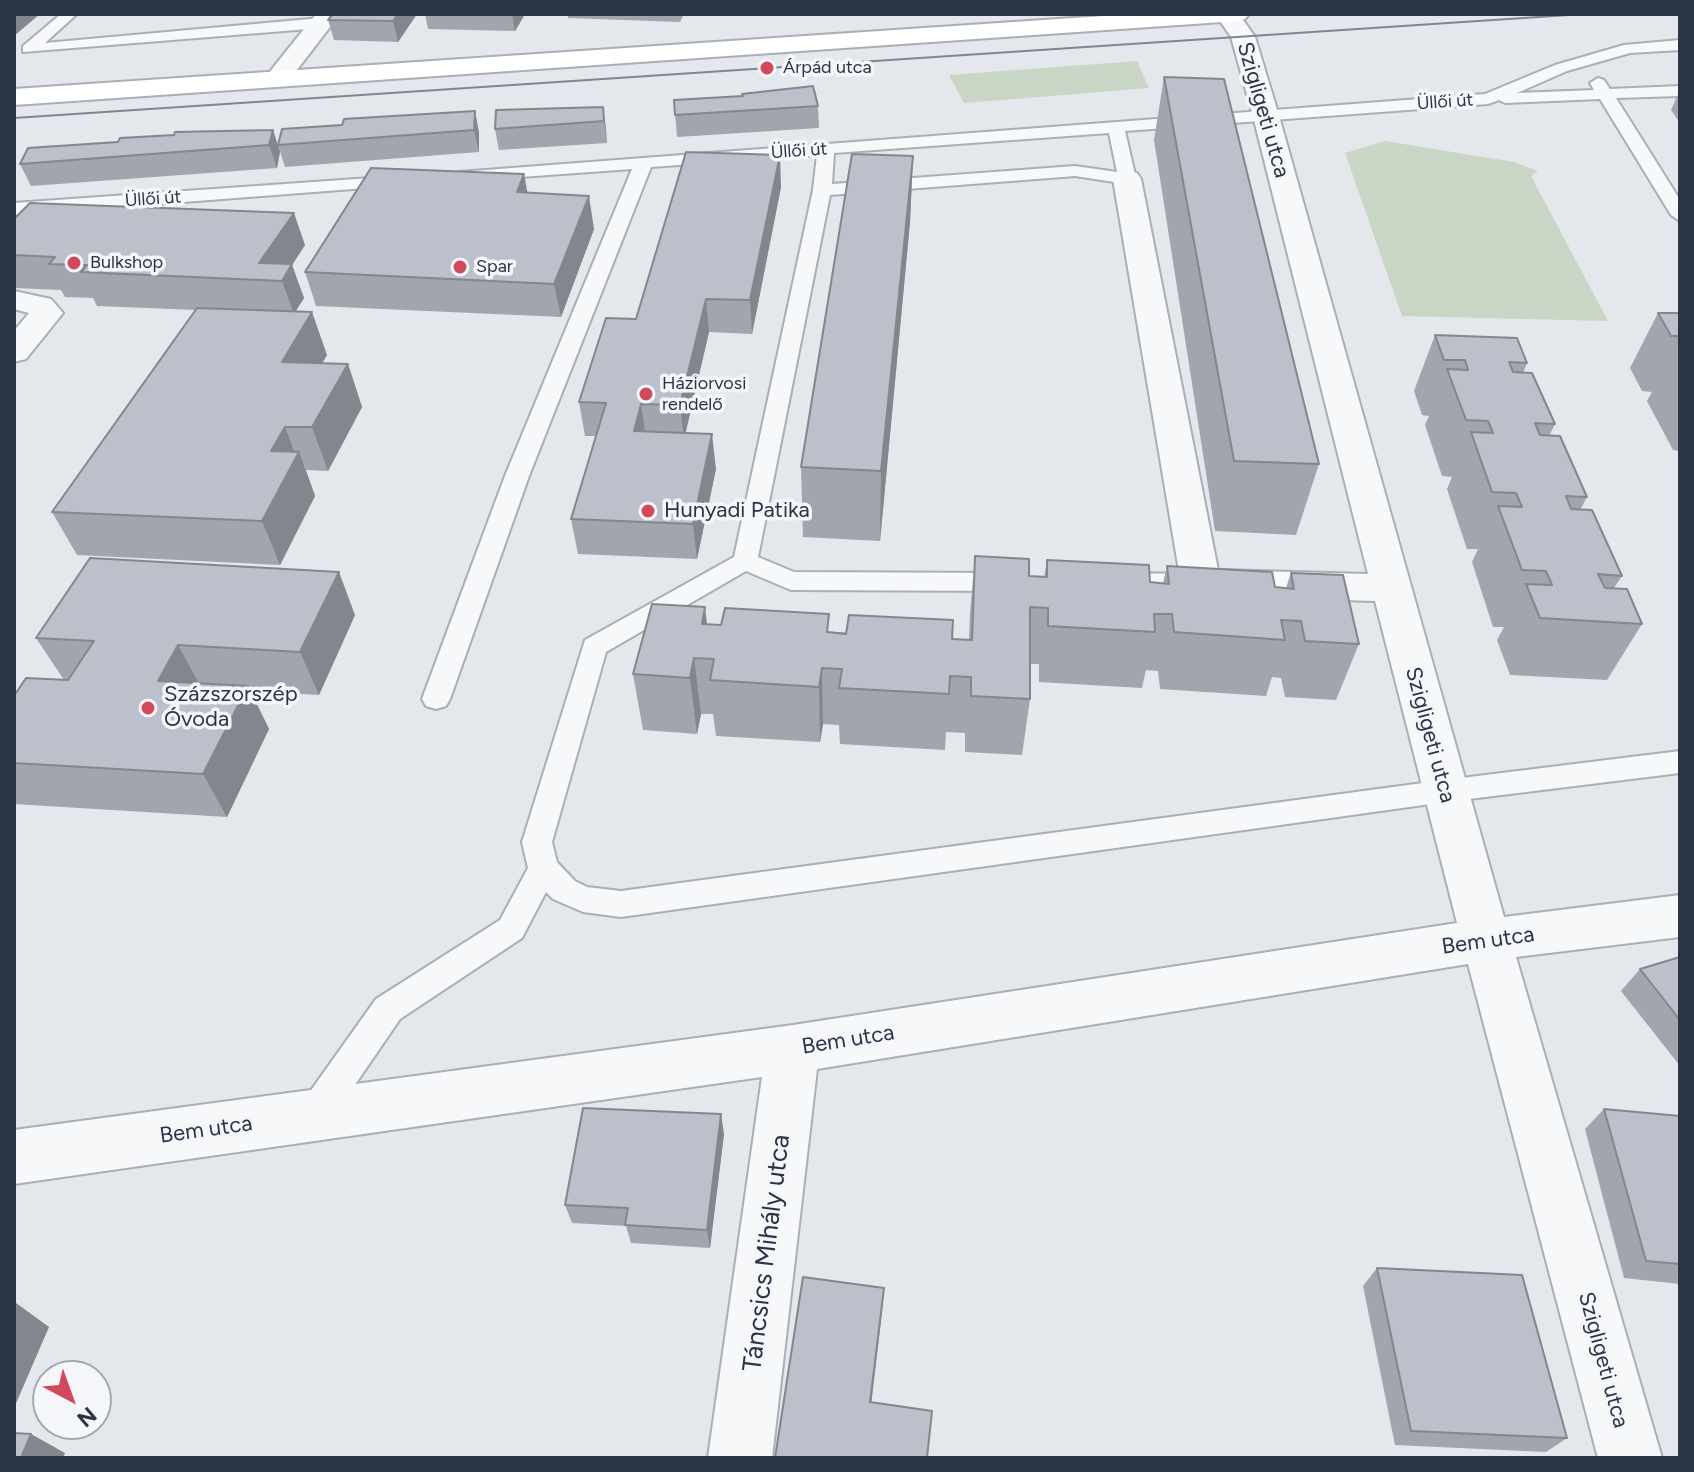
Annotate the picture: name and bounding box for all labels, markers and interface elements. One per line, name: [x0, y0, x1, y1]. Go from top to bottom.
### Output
street label: Szigligeti utca: [1231, 39, 1295, 181]
place label: Árpád utca: [783, 57, 872, 79]
marker: Árpád utca: [758, 59, 776, 77]
street label: Üllői út: [1416, 89, 1474, 115]
street label: Üllői út: [770, 138, 828, 164]
street label: Üllői út: [124, 186, 182, 212]
place label: Bulkshop: [90, 252, 163, 274]
marker: Bulkshop: [65, 254, 83, 272]
place label: Spar: [476, 256, 513, 278]
marker: Spar: [451, 258, 469, 276]
place label: Háziorvosi rendelő: [662, 373, 746, 416]
marker: Háziorvosi rendelő: [637, 385, 655, 403]
place label: Hunyadi Patika: [664, 498, 810, 524]
marker: Hunyadi Patika: [639, 502, 657, 520]
street label: Szigligeti utca: [1399, 664, 1461, 806]
place label: Százszorszép Óvoda: [164, 682, 298, 734]
marker: Százszorszép Óvoda: [139, 699, 157, 717]
street label: Bem utca: [1440, 921, 1536, 961]
street label: Bem utca: [800, 1020, 896, 1060]
street label: Bem utca: [158, 1110, 254, 1150]
street label: Táncsics Mihály utca: [737, 1133, 797, 1373]
street label: Szigligeti utca: [1572, 1289, 1634, 1431]
north arrow: [32, 1360, 112, 1440]
text: N: [71, 1401, 102, 1433]

